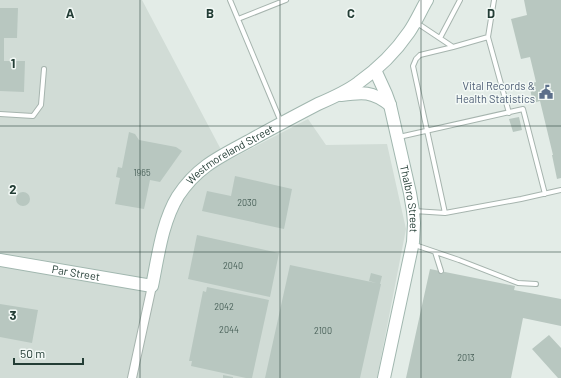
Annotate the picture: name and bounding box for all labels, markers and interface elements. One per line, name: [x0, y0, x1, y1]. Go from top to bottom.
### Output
text: A: [66, 5, 75, 21]
text: B: [206, 5, 214, 21]
text: C: [347, 5, 355, 21]
text: D: [487, 5, 495, 21]
text: 1: [11, 55, 15, 71]
place label: Vital Records & Health Statistics: [456, 79, 535, 105]
public building icon: Vital Records & Health Statistics: [538, 84, 554, 100]
street label: Westmoreland Street: [183, 122, 276, 187]
street label: Thalbro Street: [398, 163, 421, 233]
house number: 1965: [133, 167, 151, 178]
text: 2: [9, 181, 17, 197]
house number: 2030: [237, 197, 257, 208]
house number: 2040: [223, 260, 243, 271]
street label: Par Street: [51, 262, 101, 283]
house number: 2042: [214, 301, 234, 312]
text: 3: [9, 307, 17, 323]
house number: 2044: [219, 324, 239, 335]
house number: 2100: [314, 325, 332, 336]
scale bar: [14, 340, 83, 366]
text: 50 m: [20, 346, 45, 360]
house number: 2013: [457, 352, 475, 363]

